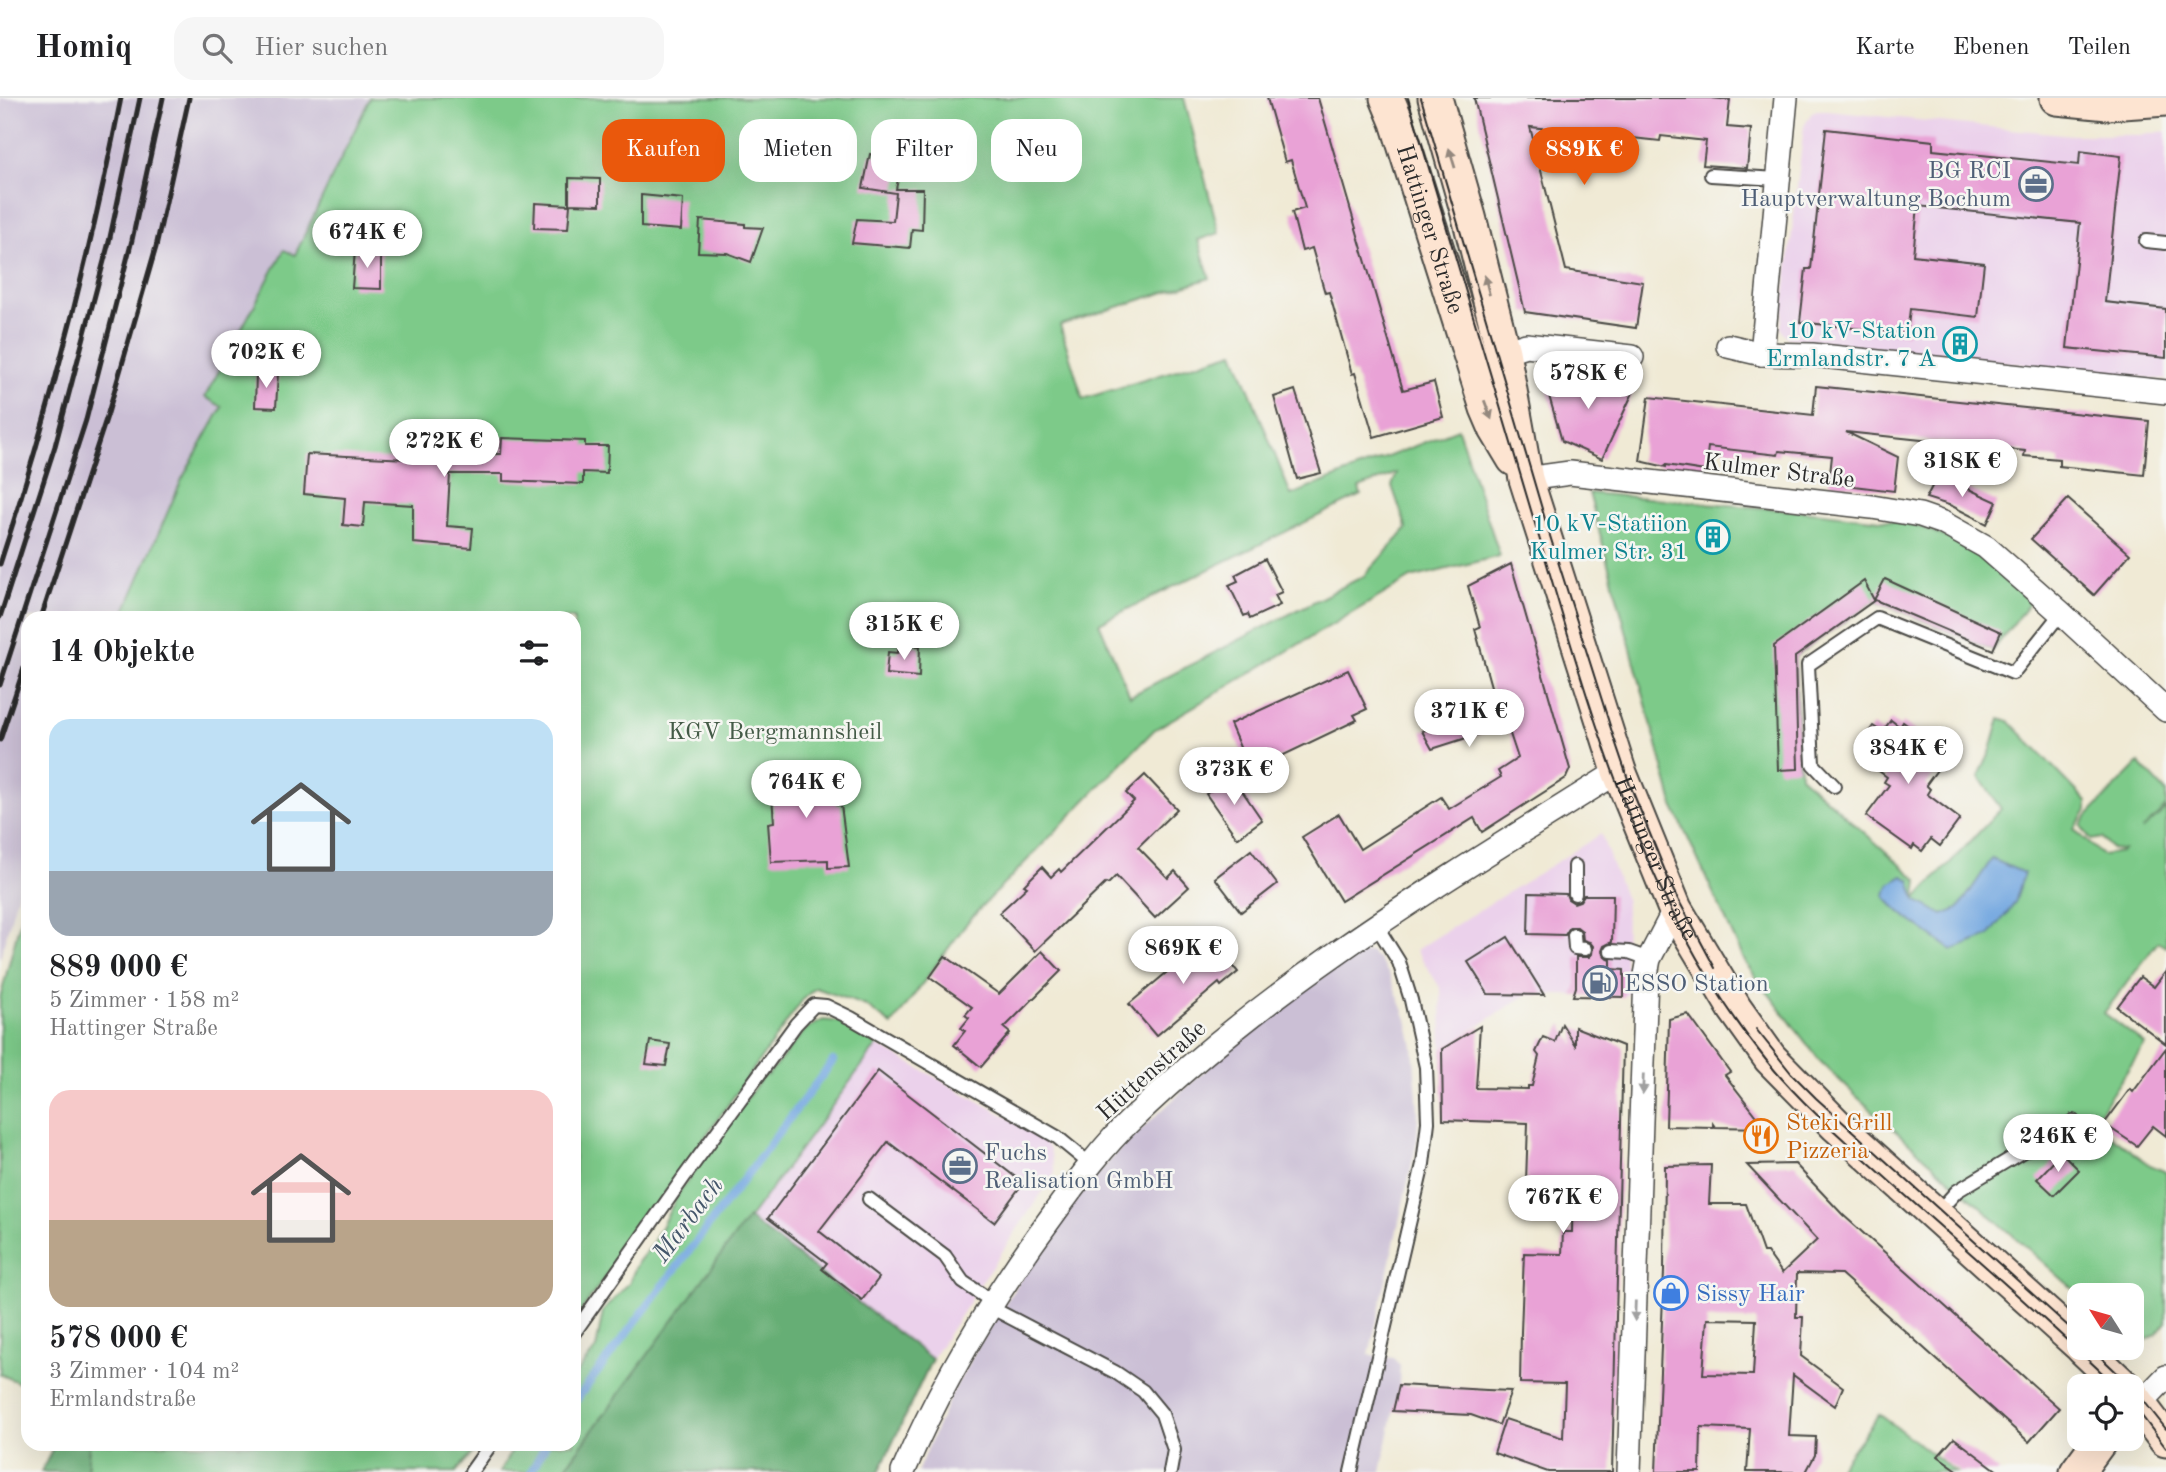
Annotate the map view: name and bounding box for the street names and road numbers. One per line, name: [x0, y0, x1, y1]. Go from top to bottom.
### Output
street label: Hattinger Straße: [1391, 142, 1467, 317]
street label: Kulmer Straße: [1701, 451, 1856, 493]
street label: Hattinger Straße: [1608, 773, 1701, 945]
street label: Hüttenstraße: [1094, 1017, 1211, 1126]

